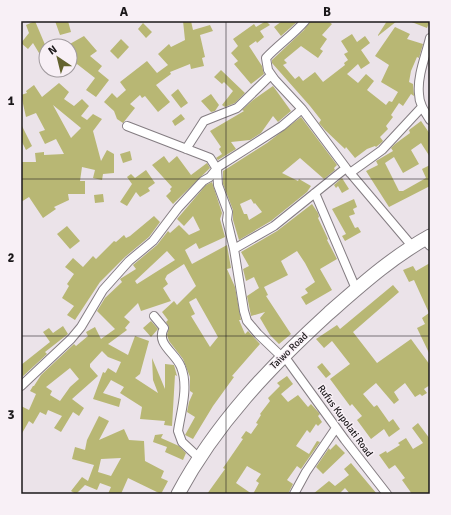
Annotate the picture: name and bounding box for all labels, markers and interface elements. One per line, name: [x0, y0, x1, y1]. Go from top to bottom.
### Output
text: A: [120, 4, 129, 20]
text: B: [323, 4, 331, 20]
north arrow: [38, 38, 78, 78]
text: N: [46, 43, 59, 58]
text: 1: [7, 93, 15, 109]
text: 2: [7, 250, 15, 266]
street label: Taiwo Road: [268, 330, 310, 372]
street label: Rufus Kupolati Road: [315, 383, 375, 459]
text: 3: [7, 407, 15, 423]

